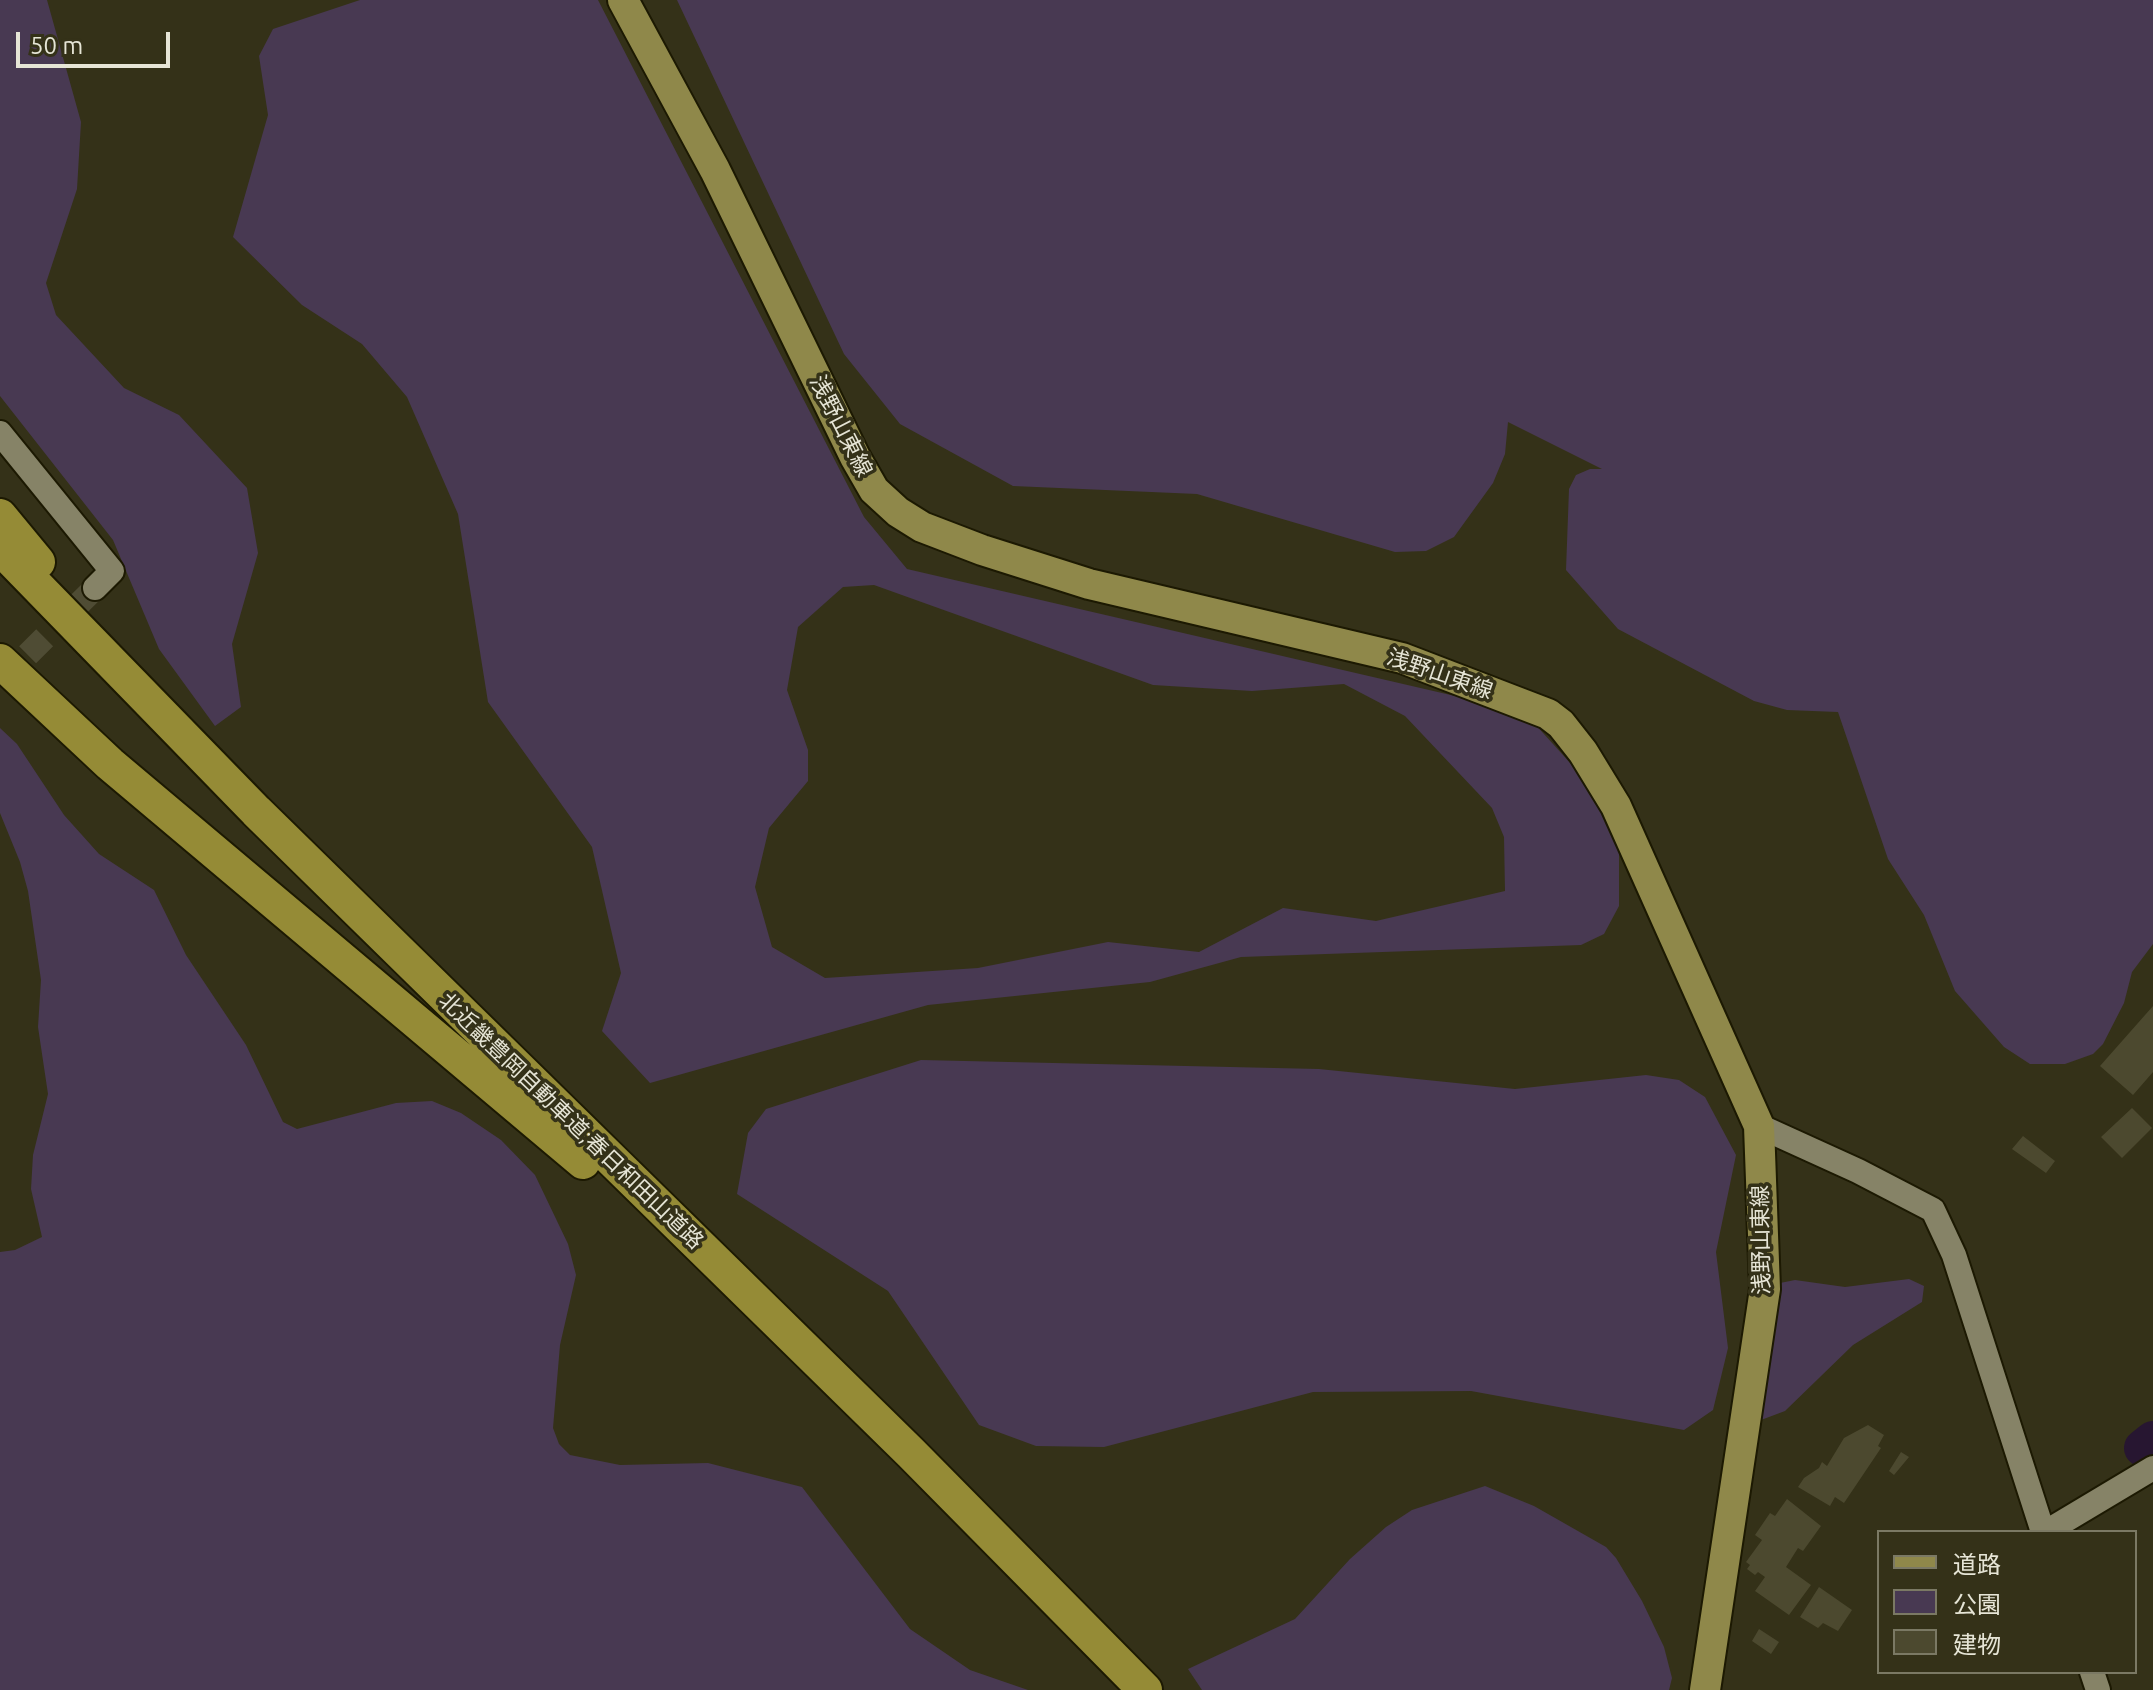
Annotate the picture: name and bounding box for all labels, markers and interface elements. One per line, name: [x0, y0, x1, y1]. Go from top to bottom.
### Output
scale bar: [20, 16, 174, 66]
text: 50 m: [30, 32, 83, 59]
street label: 浅野山東線: [804, 371, 878, 481]
street label: 浅野山東線: [1384, 644, 1496, 704]
street label: 北近畿豊岡自動車道;春日和田山道路: [433, 987, 709, 1255]
street label: 浅野山東線: [1747, 1185, 1775, 1295]
legend: [1877, 1530, 2137, 1674]
text: 道路: [1953, 1551, 2001, 1578]
text: 公園: [1953, 1591, 2001, 1618]
text: 建物: [1953, 1631, 2001, 1658]

